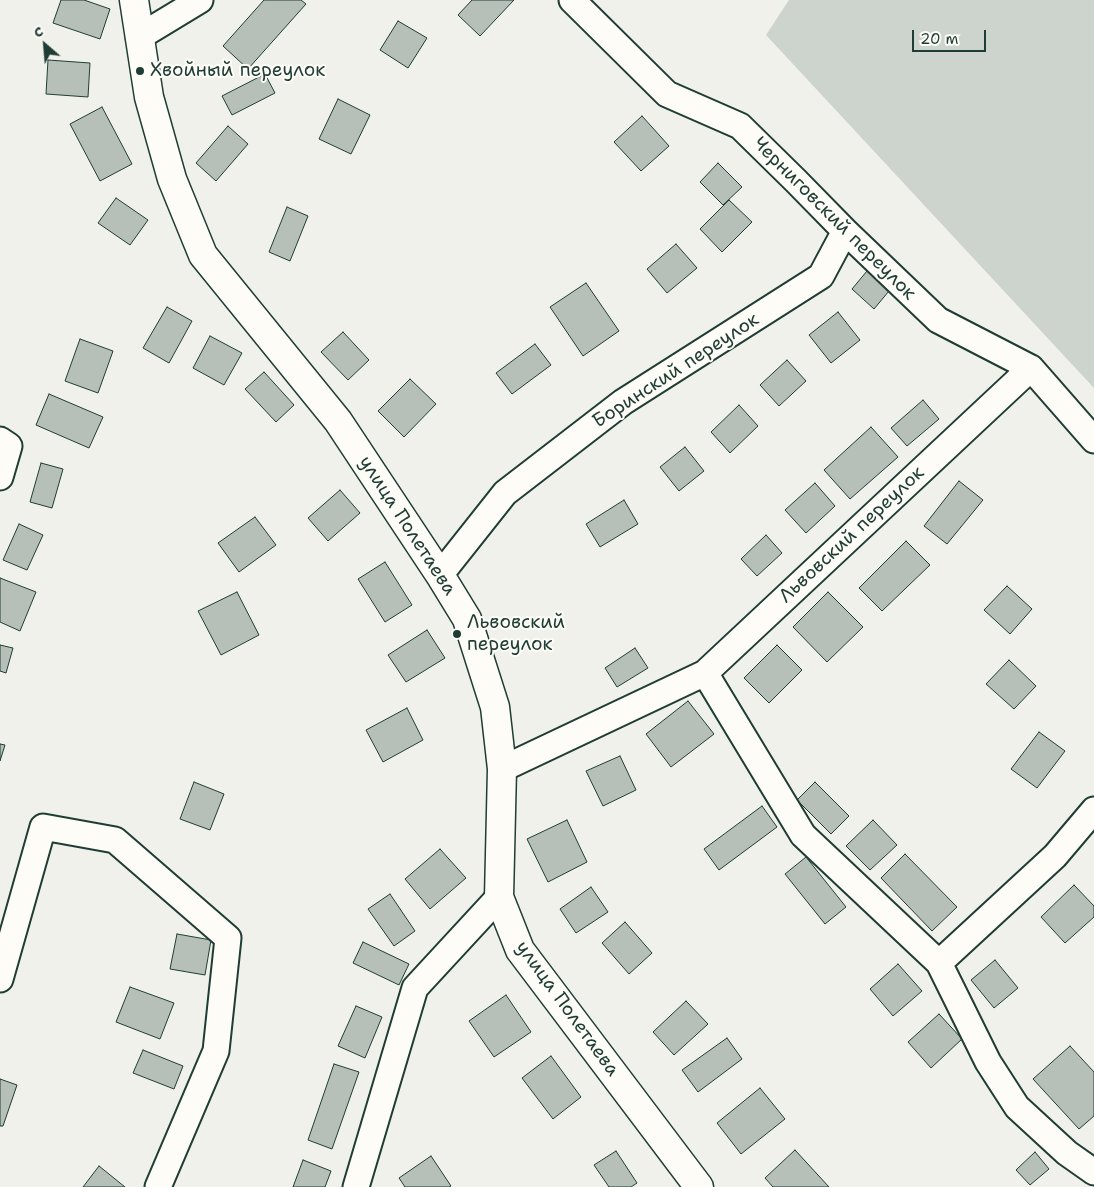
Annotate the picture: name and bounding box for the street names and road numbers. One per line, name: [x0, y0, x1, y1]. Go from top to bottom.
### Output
street label: Черниговский переулок: [748, 133, 920, 305]
street label: Боринский переулок: [588, 309, 764, 433]
street label: улица Полетаева: [353, 452, 461, 600]
street label: Львовский переулок: [775, 462, 929, 608]
street label: улица Полетаева: [510, 937, 624, 1081]

